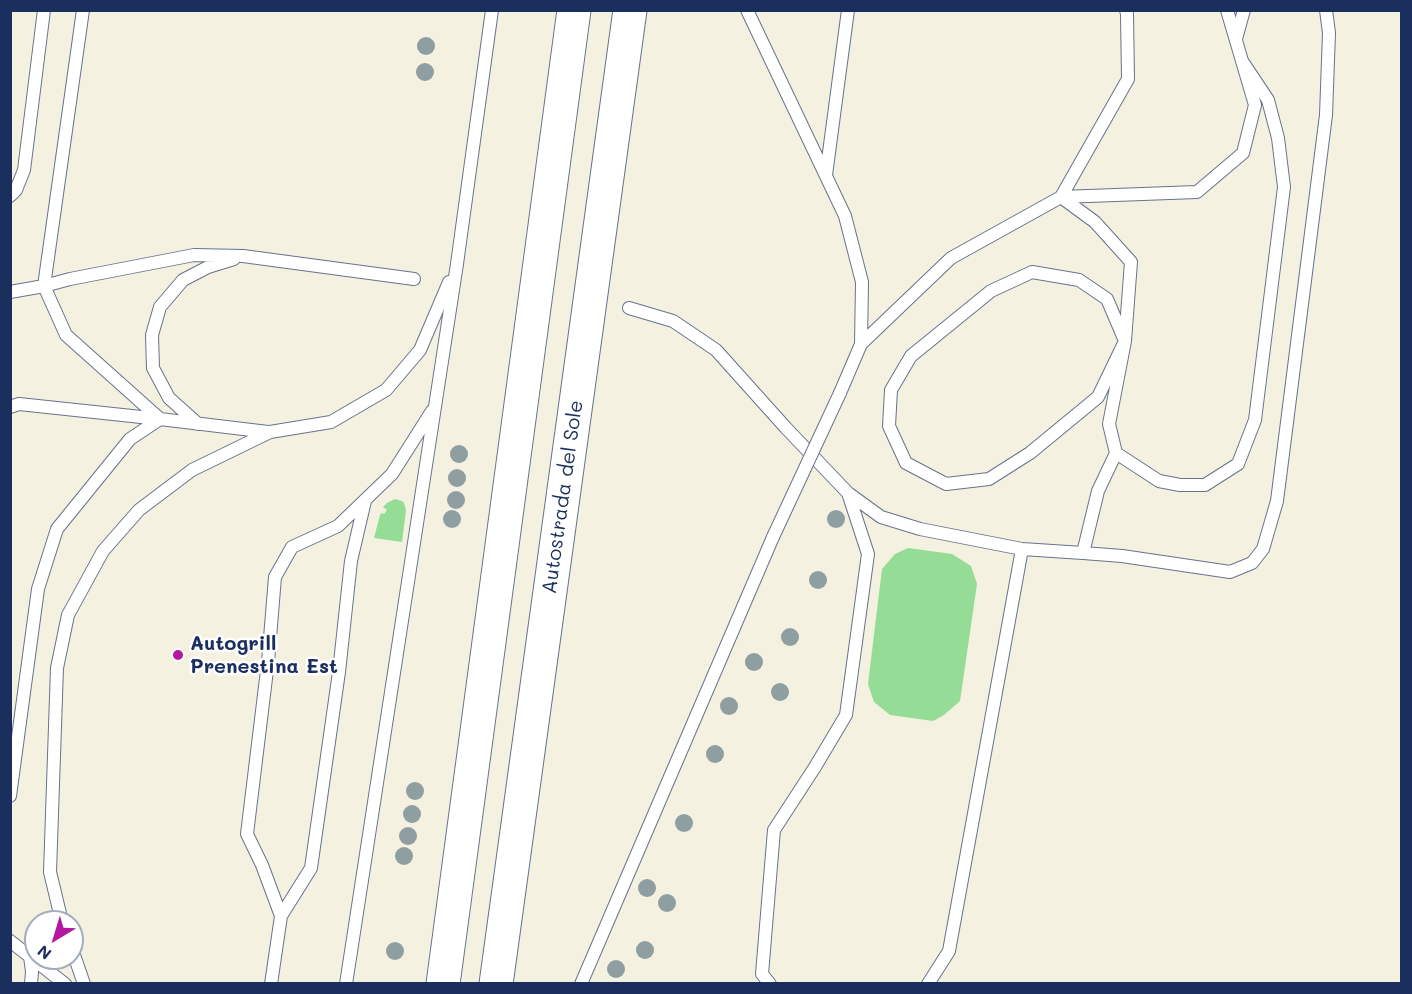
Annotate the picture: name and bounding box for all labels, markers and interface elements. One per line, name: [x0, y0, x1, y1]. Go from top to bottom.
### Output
street label: Autostrada del Sole: [538, 399, 588, 595]
place label: Autogrill Prenestina Est: [190, 632, 338, 679]
marker: Autogrill Prenestina Est: [171, 648, 185, 662]
north arrow: [24, 910, 84, 970]
text: N: [33, 941, 55, 965]

